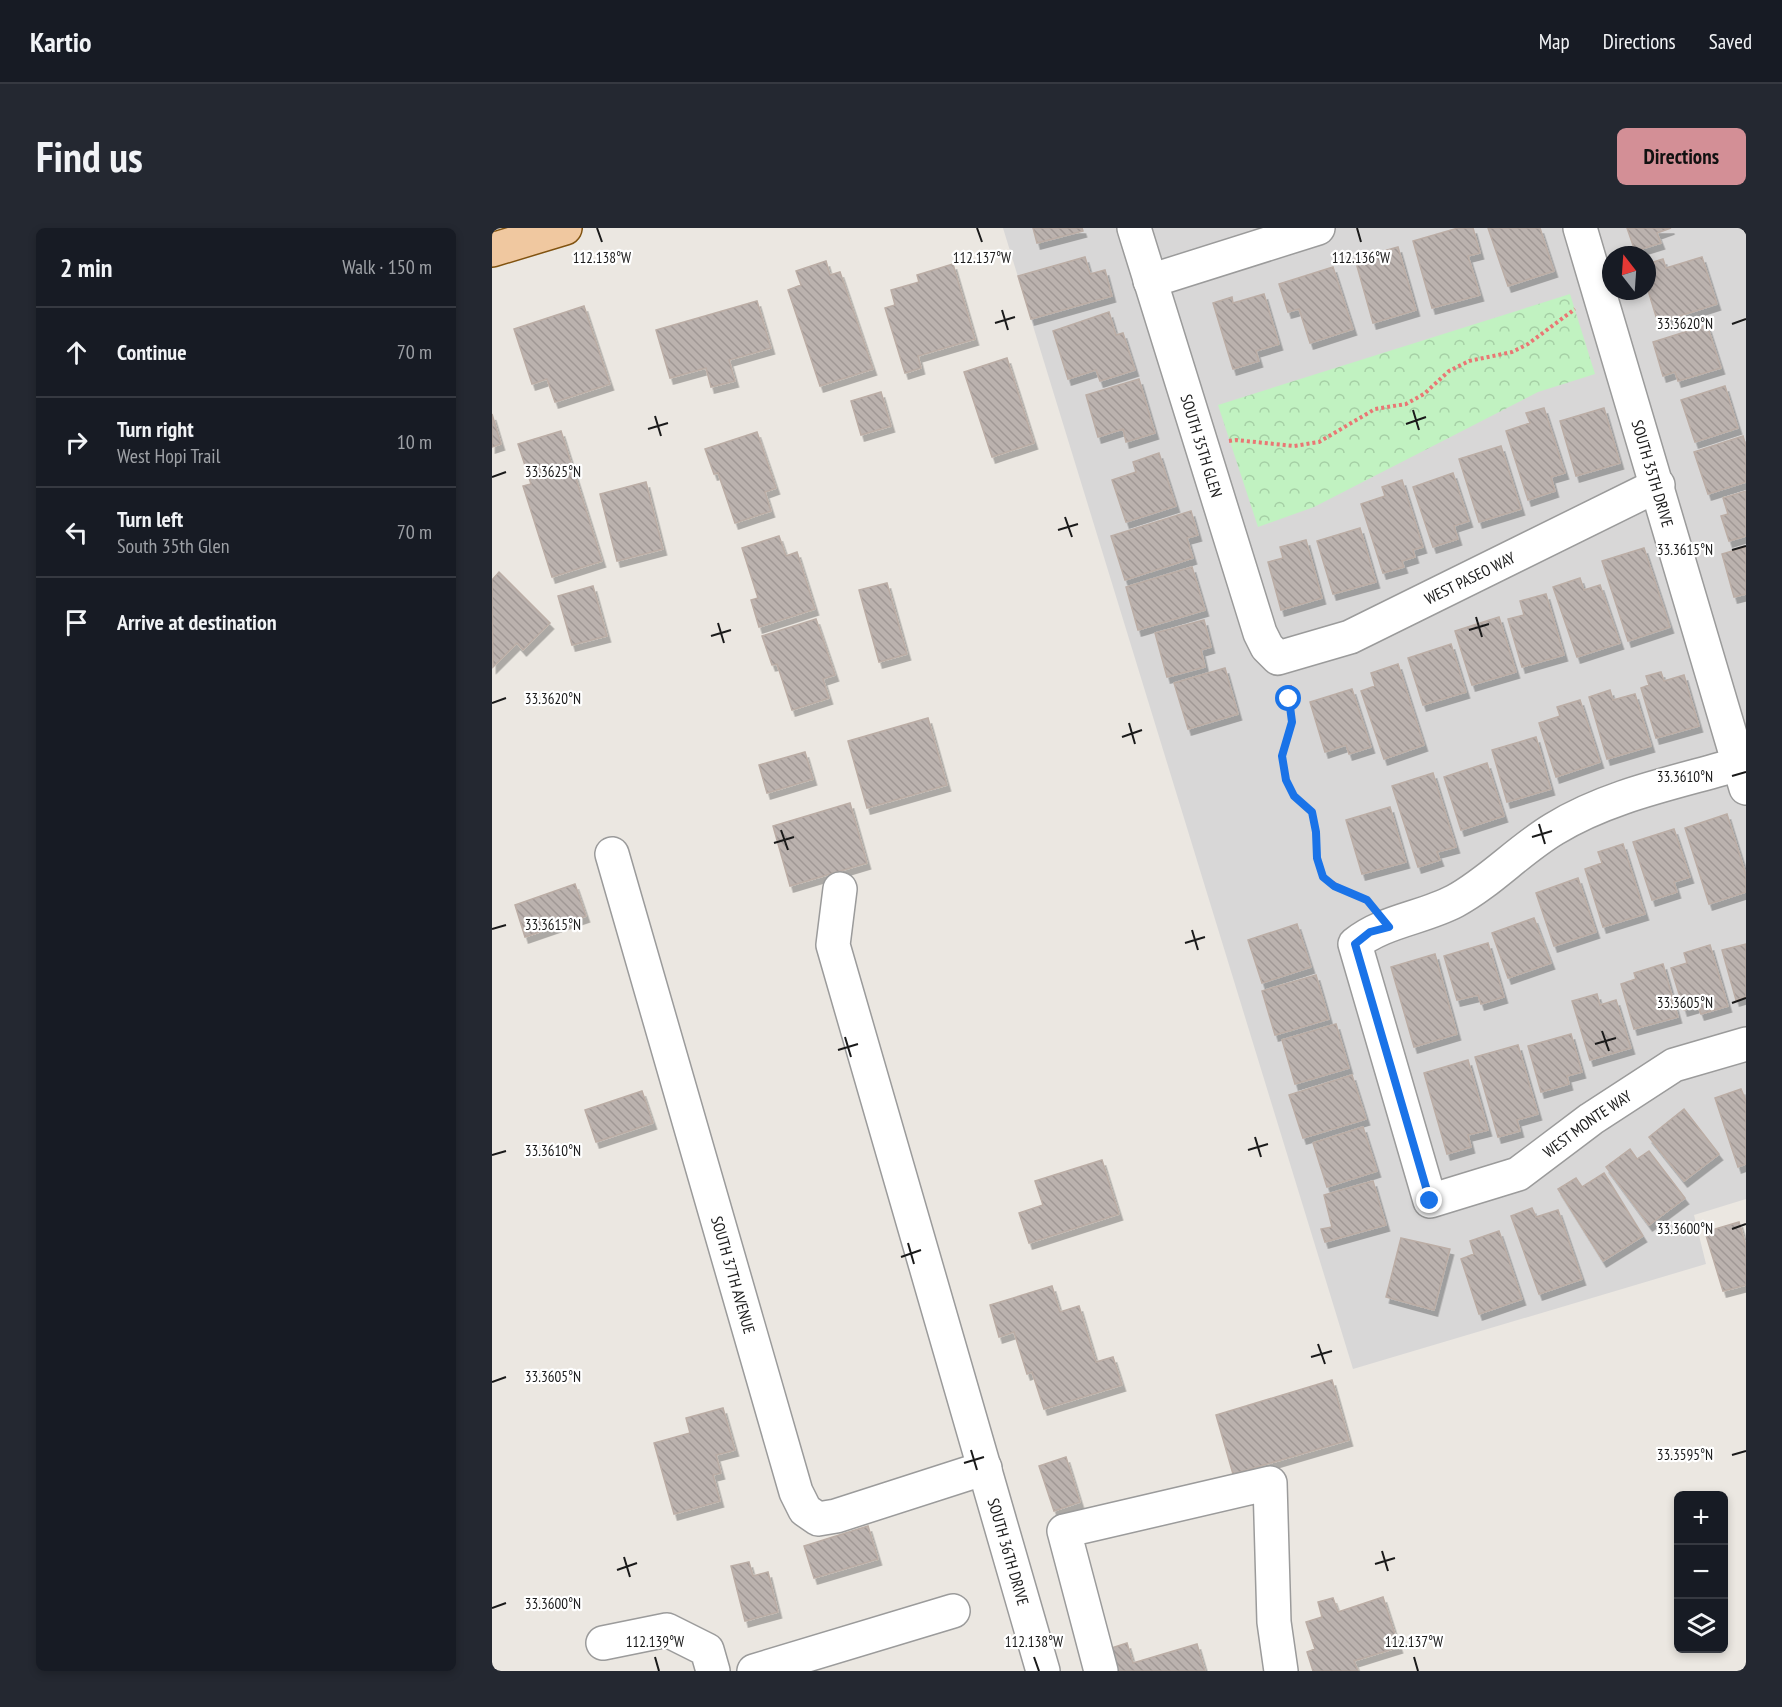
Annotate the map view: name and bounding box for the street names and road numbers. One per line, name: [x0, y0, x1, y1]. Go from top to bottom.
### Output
street label: SOUTH 35TH GLEN: [1176, 392, 1227, 500]
street label: SOUTH 35TH DRIVE: [1627, 417, 1678, 530]
street label: WEST PASEO WAY: [1421, 547, 1519, 609]
street label: WEST MONTE WAY: [1539, 1085, 1636, 1162]
street label: SOUTH 37TH AVENUE: [707, 1214, 760, 1336]
street label: SOUTH 36TH DRIVE: [983, 1496, 1034, 1608]

